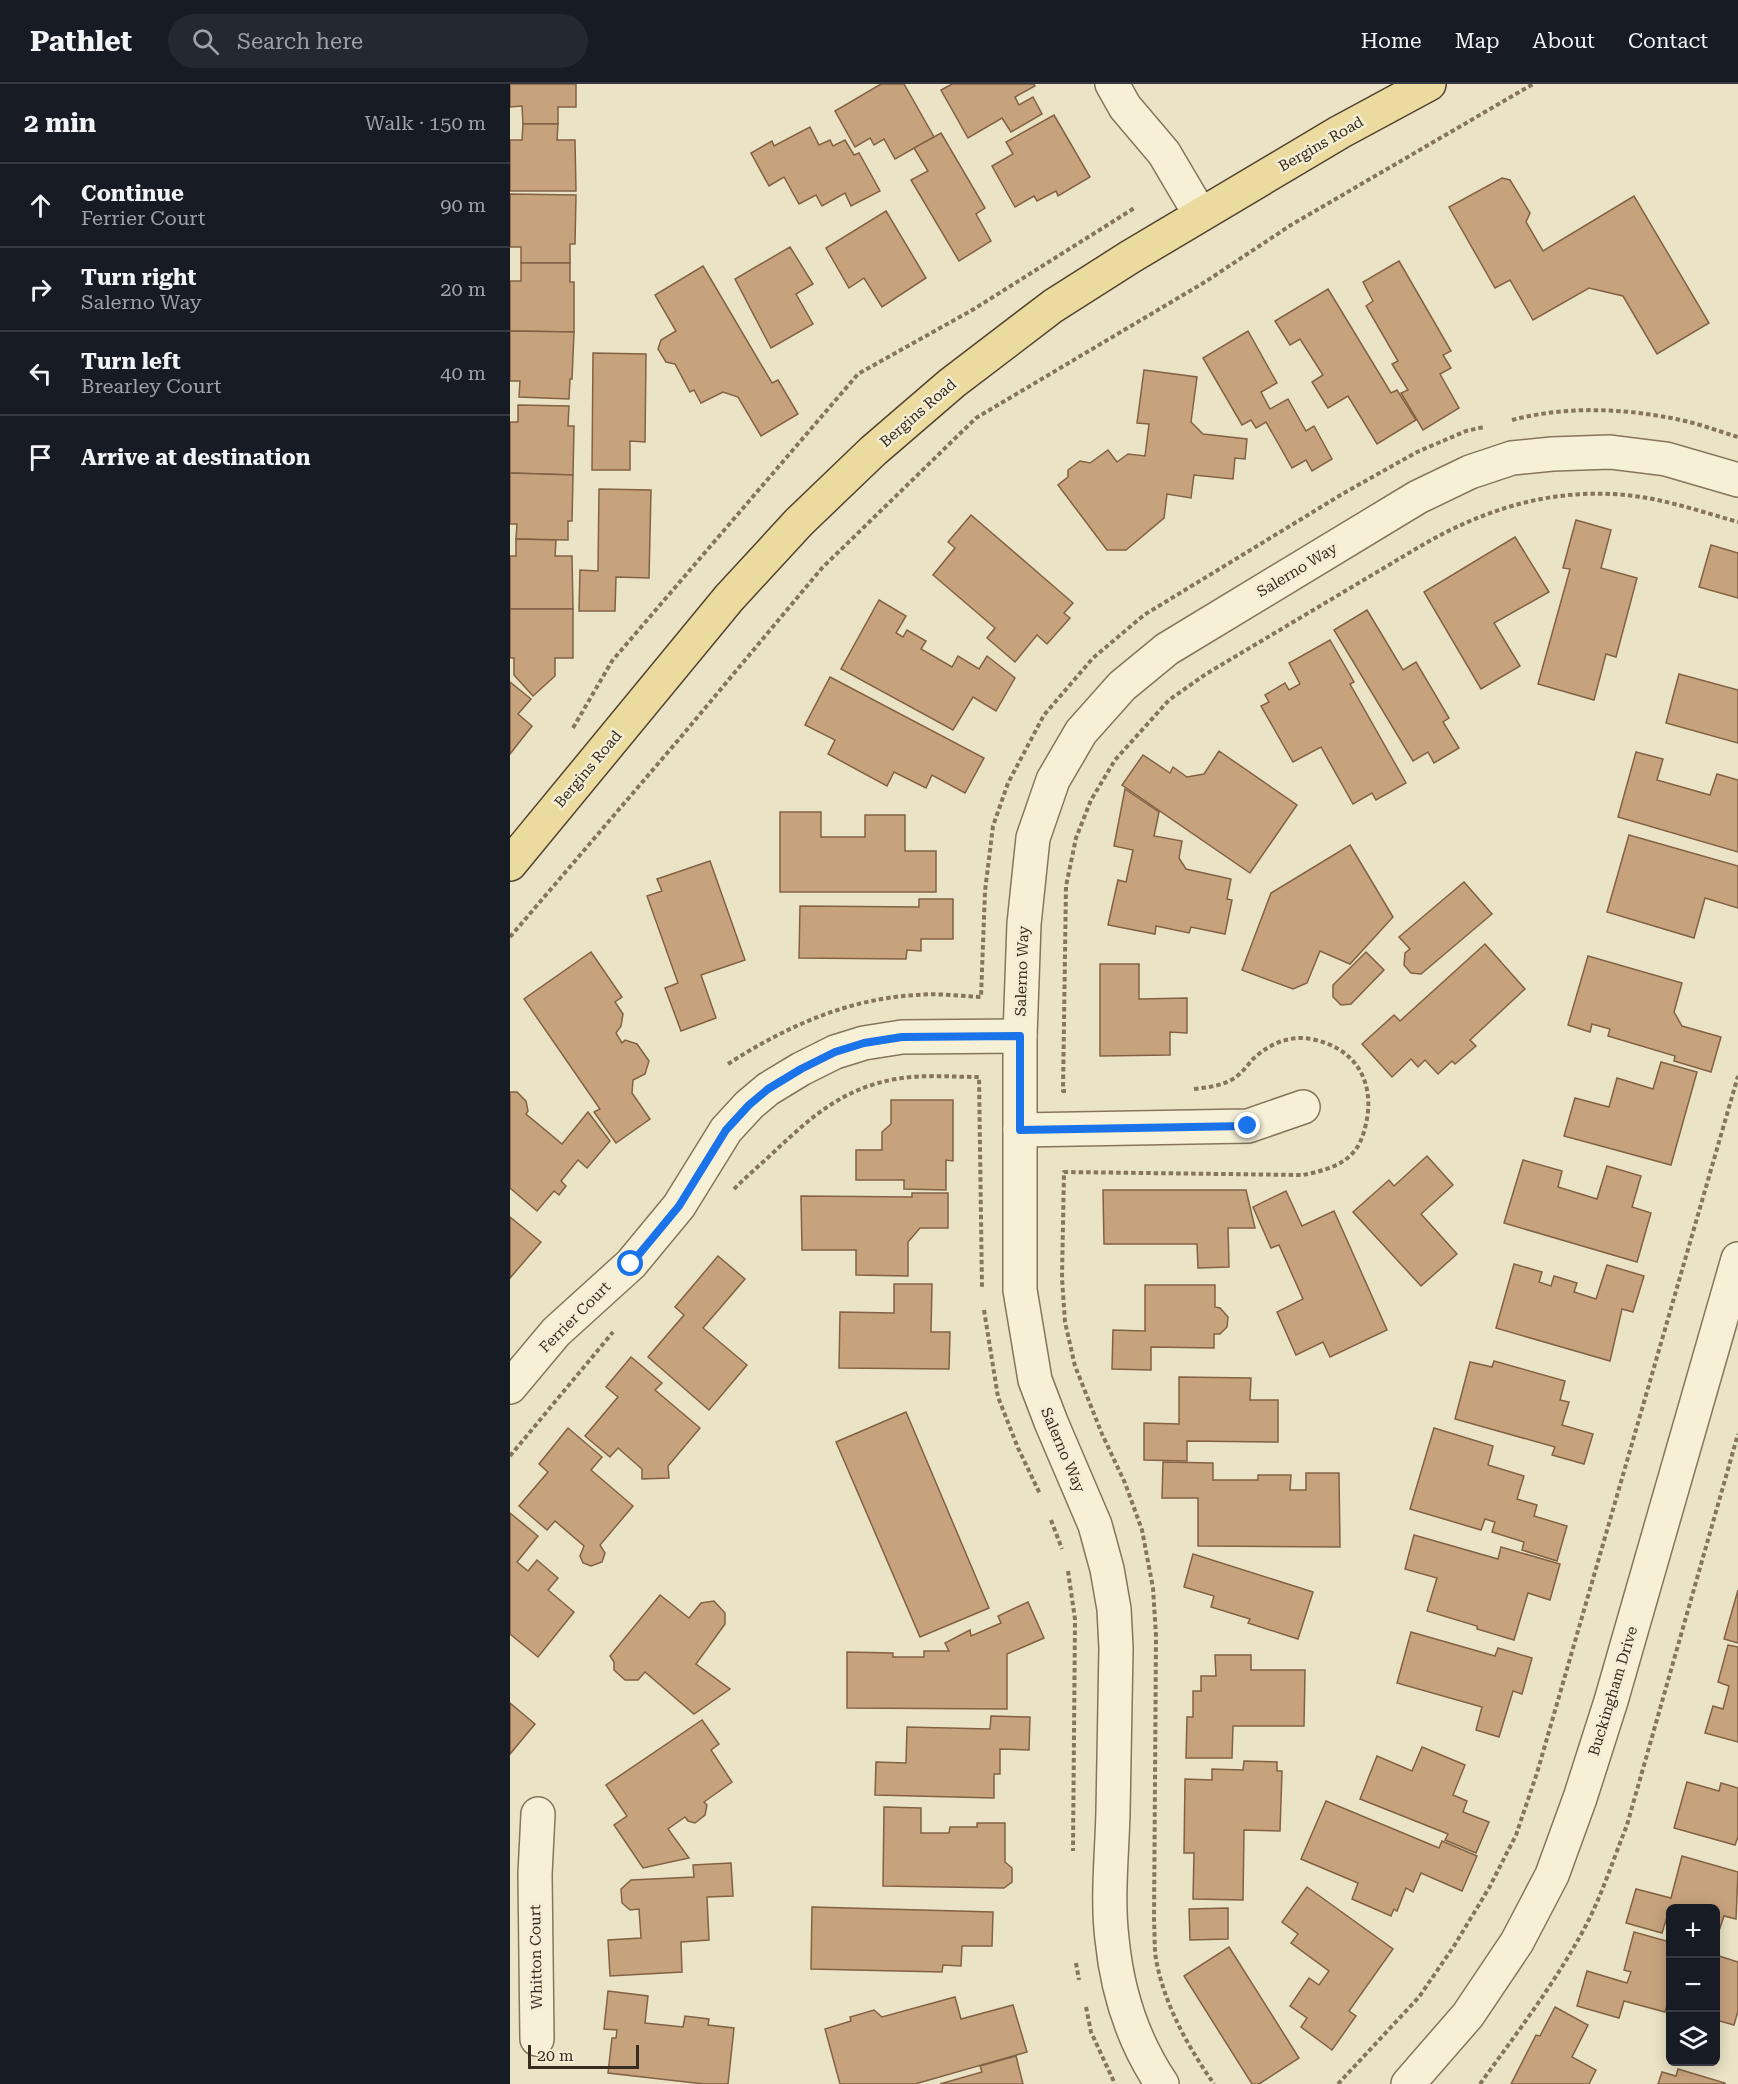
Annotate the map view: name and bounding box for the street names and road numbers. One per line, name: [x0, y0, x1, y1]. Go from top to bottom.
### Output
street label: Bergins Road: [1275, 112, 1367, 176]
street label: Bergins Road: [876, 375, 960, 451]
street label: Salerno Way: [1254, 539, 1341, 601]
street label: Bergins Road: [551, 727, 626, 811]
street label: Salerno Way: [1011, 925, 1033, 1017]
street label: Ferrier Court: [536, 1277, 615, 1356]
street label: Salerno Way: [1037, 1405, 1089, 1495]
street label: Buckingham Drive: [1585, 1624, 1641, 1758]
street label: Whitton Court: [526, 1904, 546, 2010]

